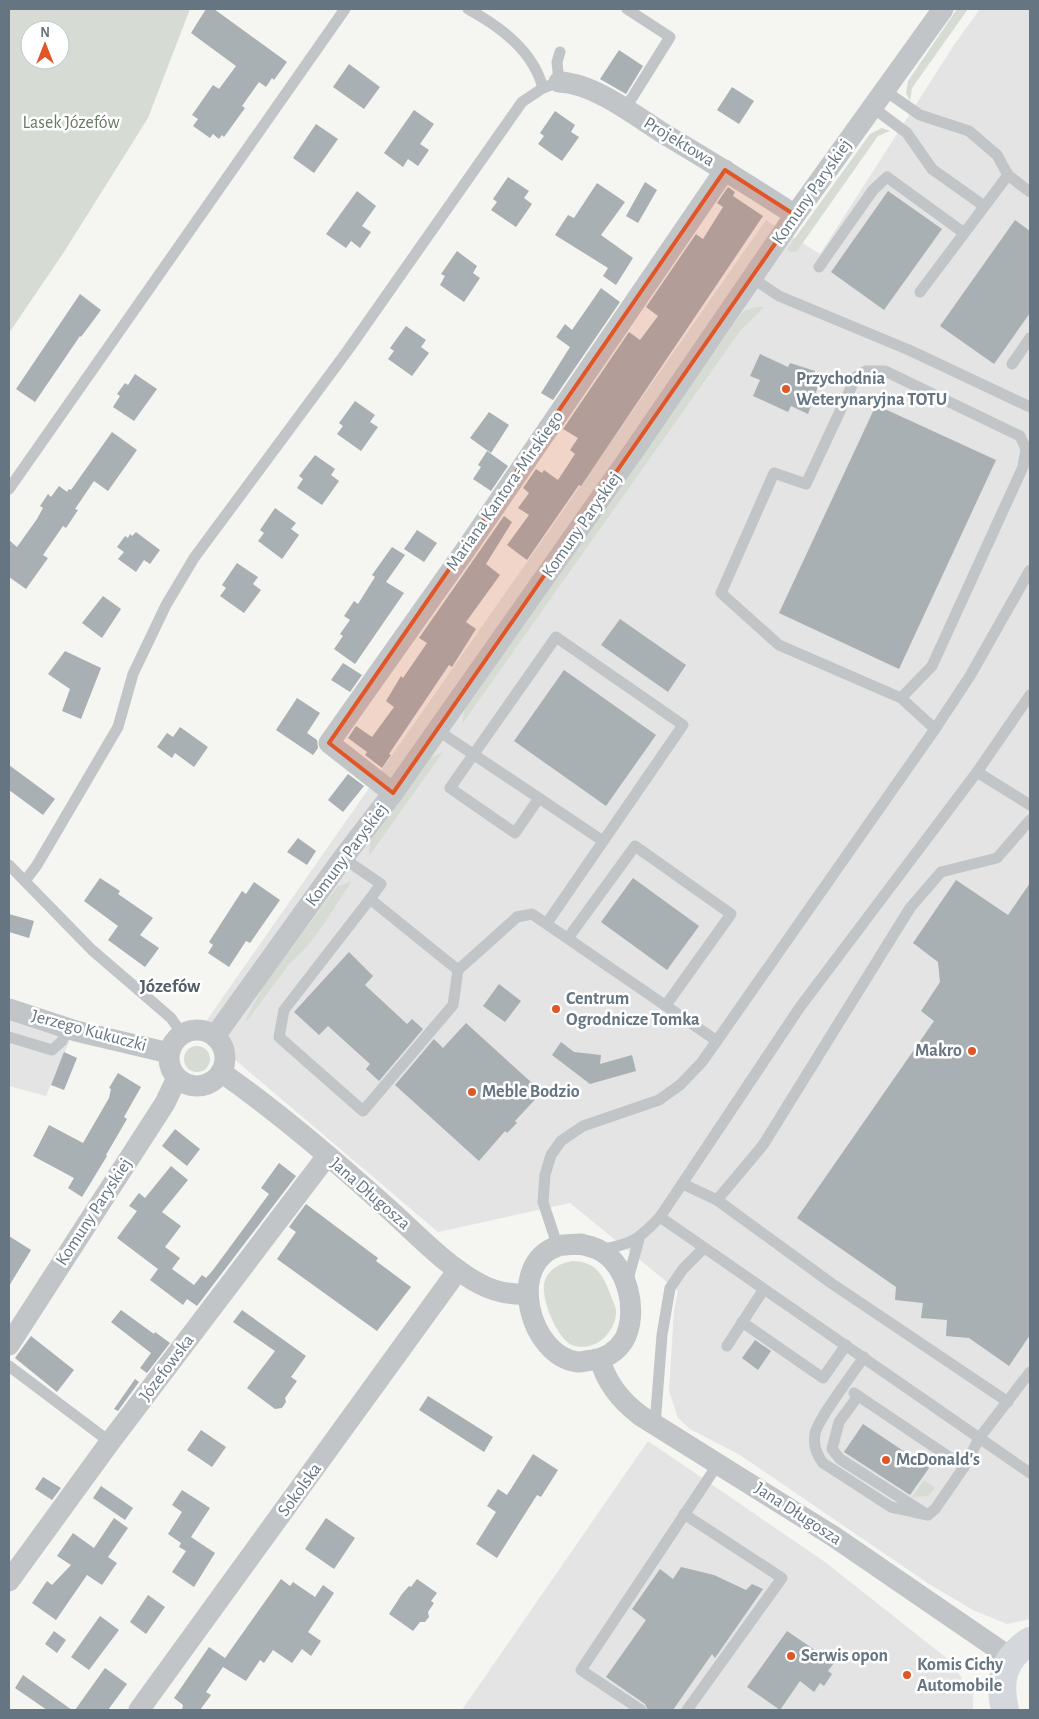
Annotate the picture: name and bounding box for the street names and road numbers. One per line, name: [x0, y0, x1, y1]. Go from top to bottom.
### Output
street label: Projektowa: [640, 114, 718, 170]
street label: Komuny Paryskiej: [769, 136, 855, 248]
street label: Mariana Kantora-Mirskiego: [443, 408, 567, 574]
street label: Komuny Paryskiej: [539, 469, 625, 581]
street label: Komuny Paryskiej: [302, 800, 392, 910]
street label: Jerzego Kukuczki: [30, 1007, 148, 1055]
street label: Komuny Paryskiej: [53, 1155, 135, 1269]
street label: Jana Długosza: [327, 1155, 413, 1233]
street label: Józefowska: [136, 1331, 198, 1405]
street label: Sokolska: [275, 1460, 325, 1520]
street label: Jana Długosza: [751, 1479, 845, 1549]

